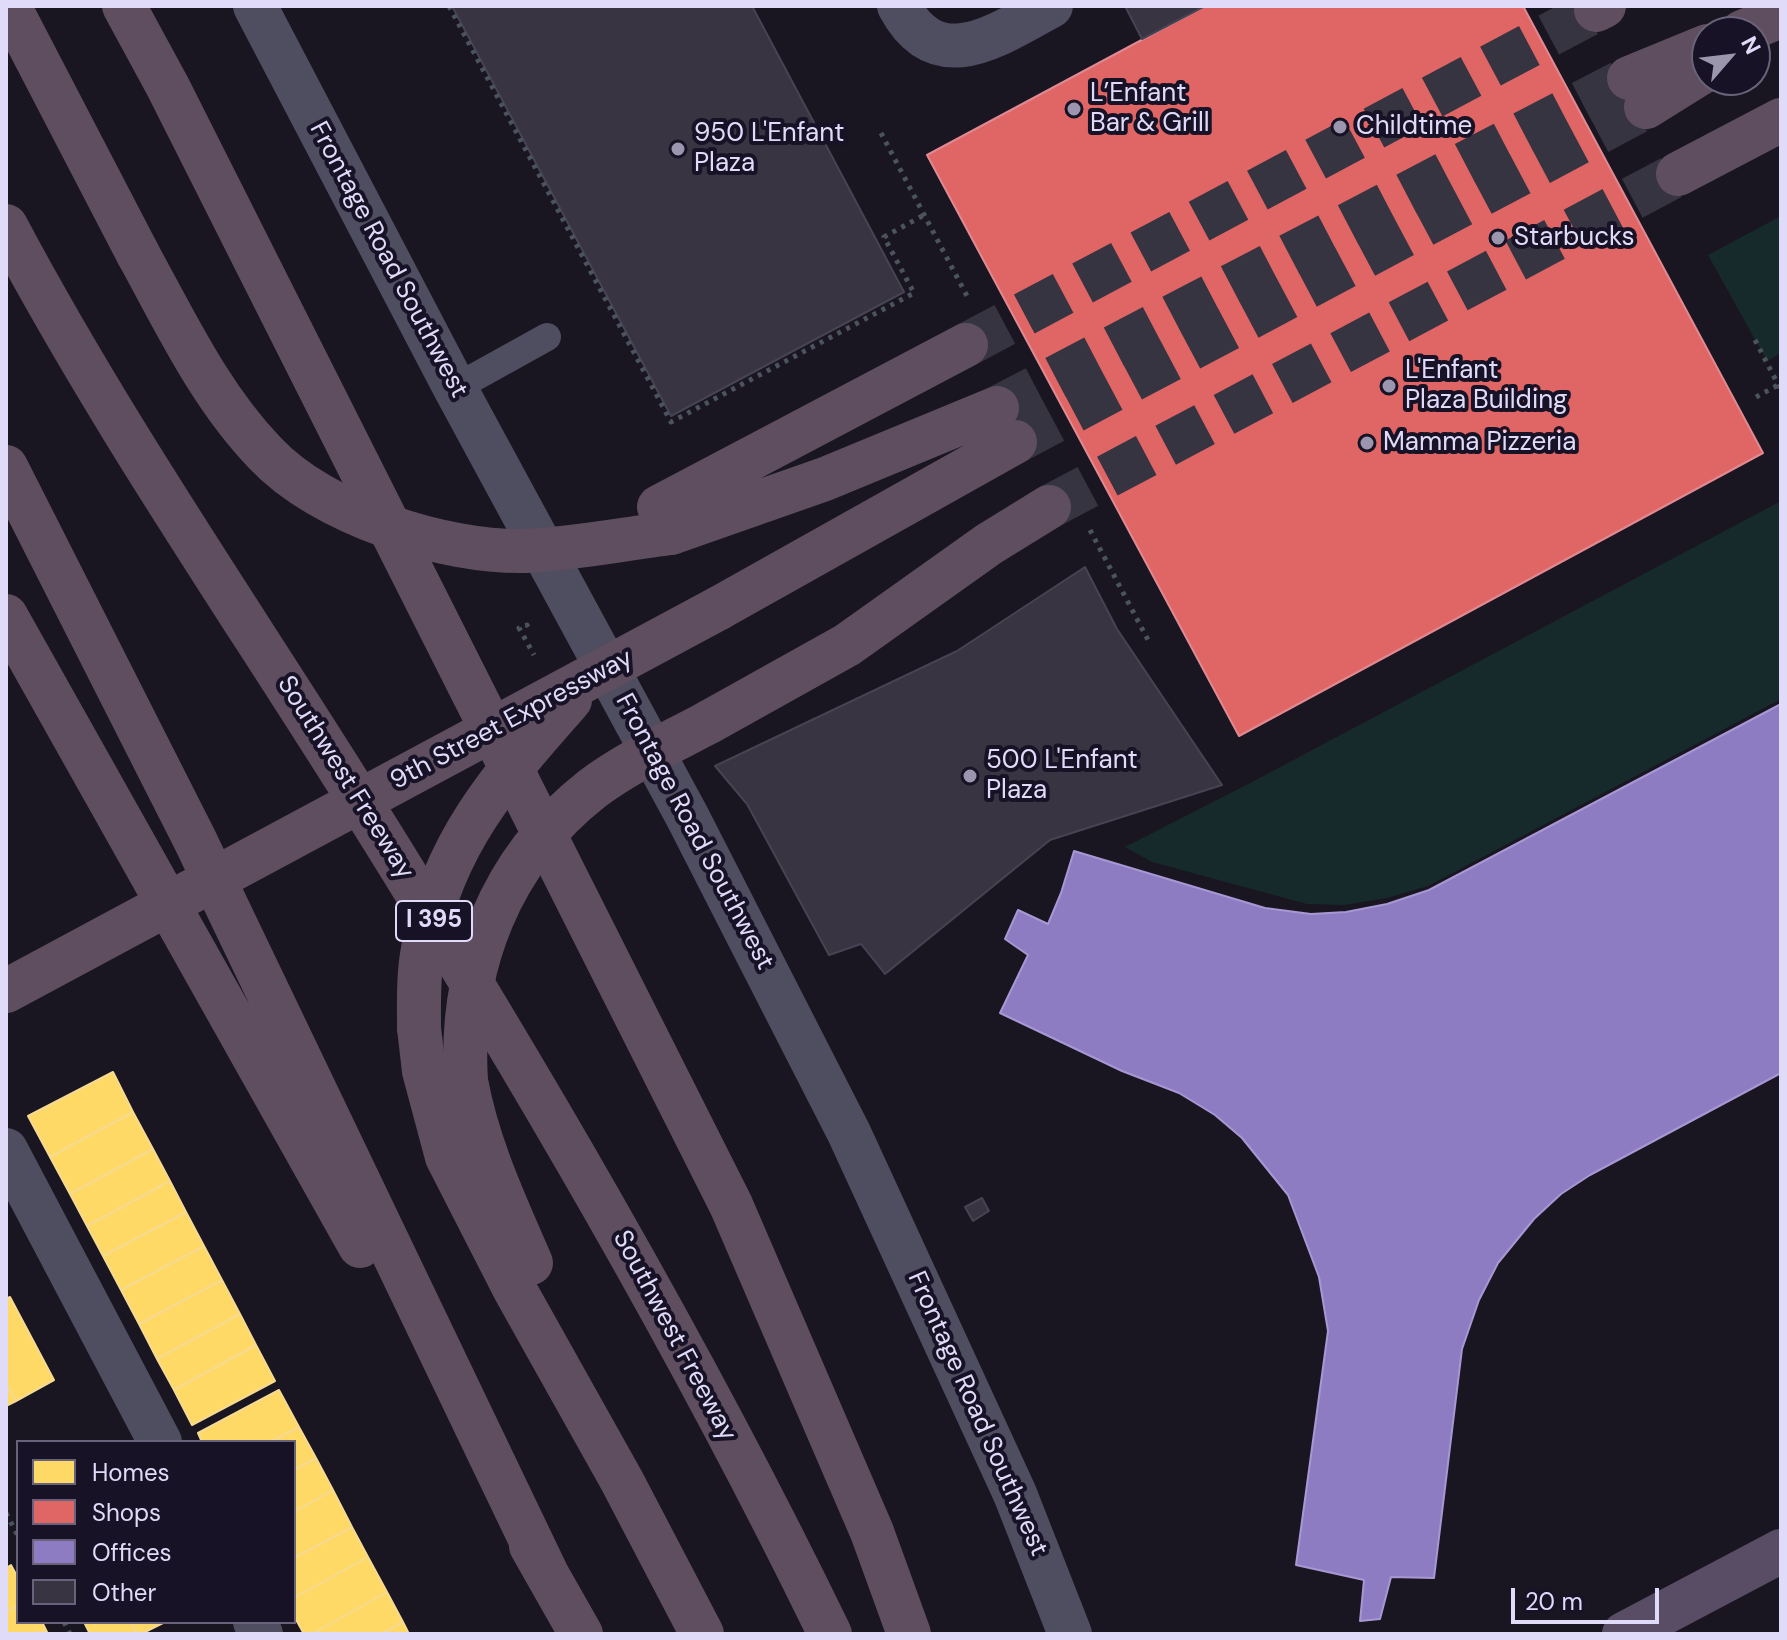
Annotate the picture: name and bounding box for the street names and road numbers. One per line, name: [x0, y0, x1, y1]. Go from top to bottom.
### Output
street label: Frontage Road Southwest: [302, 117, 474, 403]
street label: 9th Street Expressway: [386, 643, 638, 797]
street label: Southwest Freeway: [270, 671, 420, 885]
street label: Frontage Road Southwest: [608, 689, 780, 975]
road number: I 395: [396, 901, 472, 941]
street label: Southwest Freeway: [605, 1225, 743, 1447]
street label: Frontage Road Southwest: [900, 1267, 1054, 1561]

